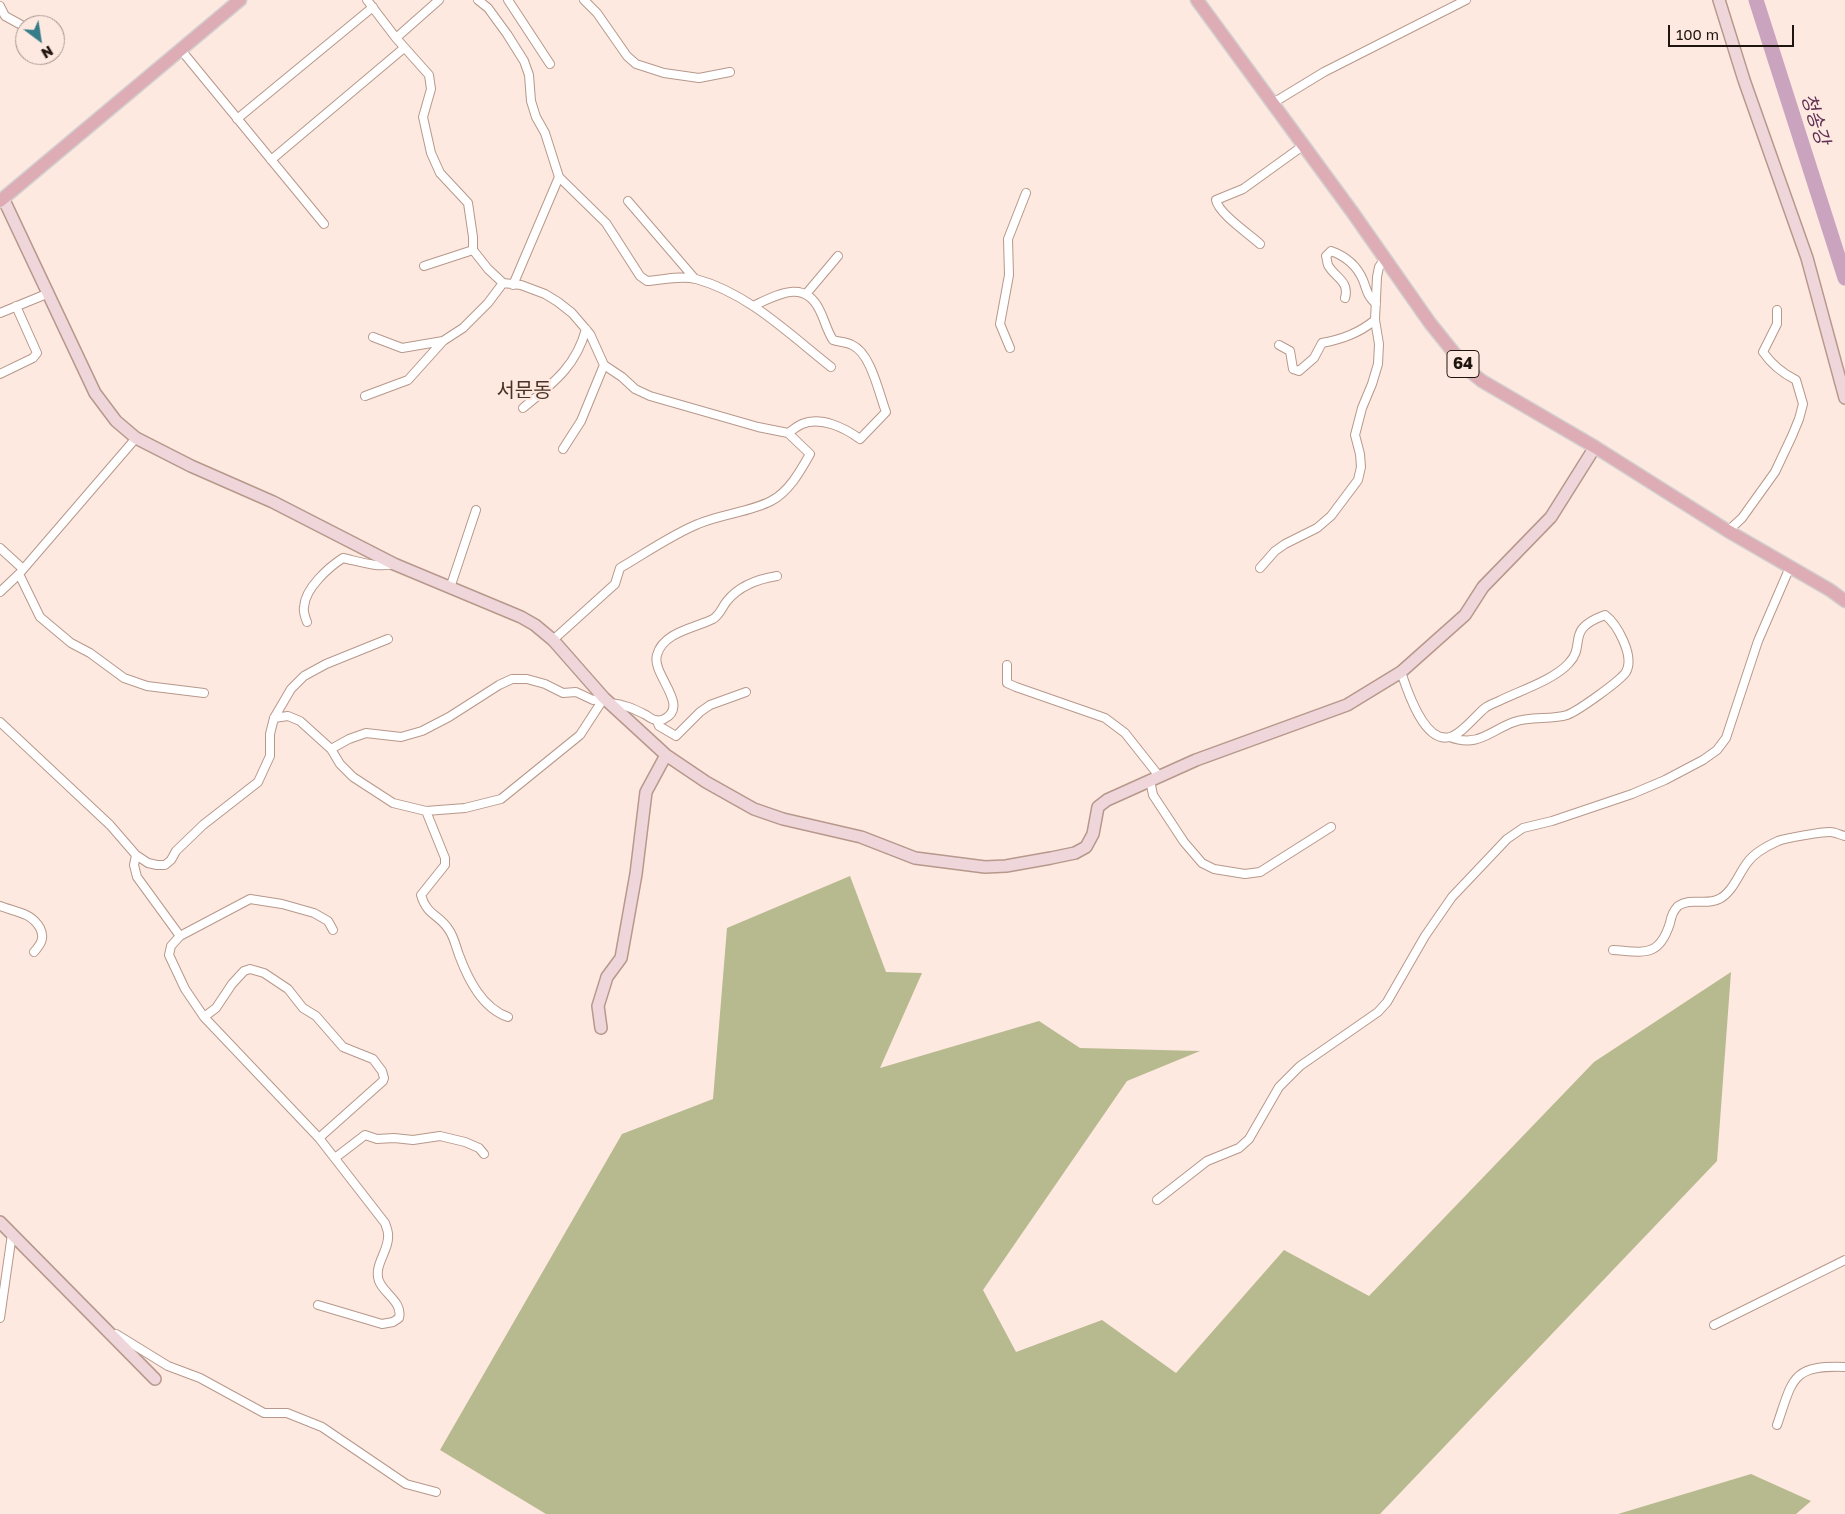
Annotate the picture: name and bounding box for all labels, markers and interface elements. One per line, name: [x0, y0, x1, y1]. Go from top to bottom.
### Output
north arrow: [15, 15, 65, 65]
scale bar: [1670, 15, 1796, 47]
text: 100 m: [1676, 25, 1719, 43]
text: N: [39, 42, 56, 62]
water label: 청송강: [1796, 91, 1834, 147]
road number: 64: [1447, 350, 1479, 378]
district label: 서문동: [496, 379, 552, 403]

